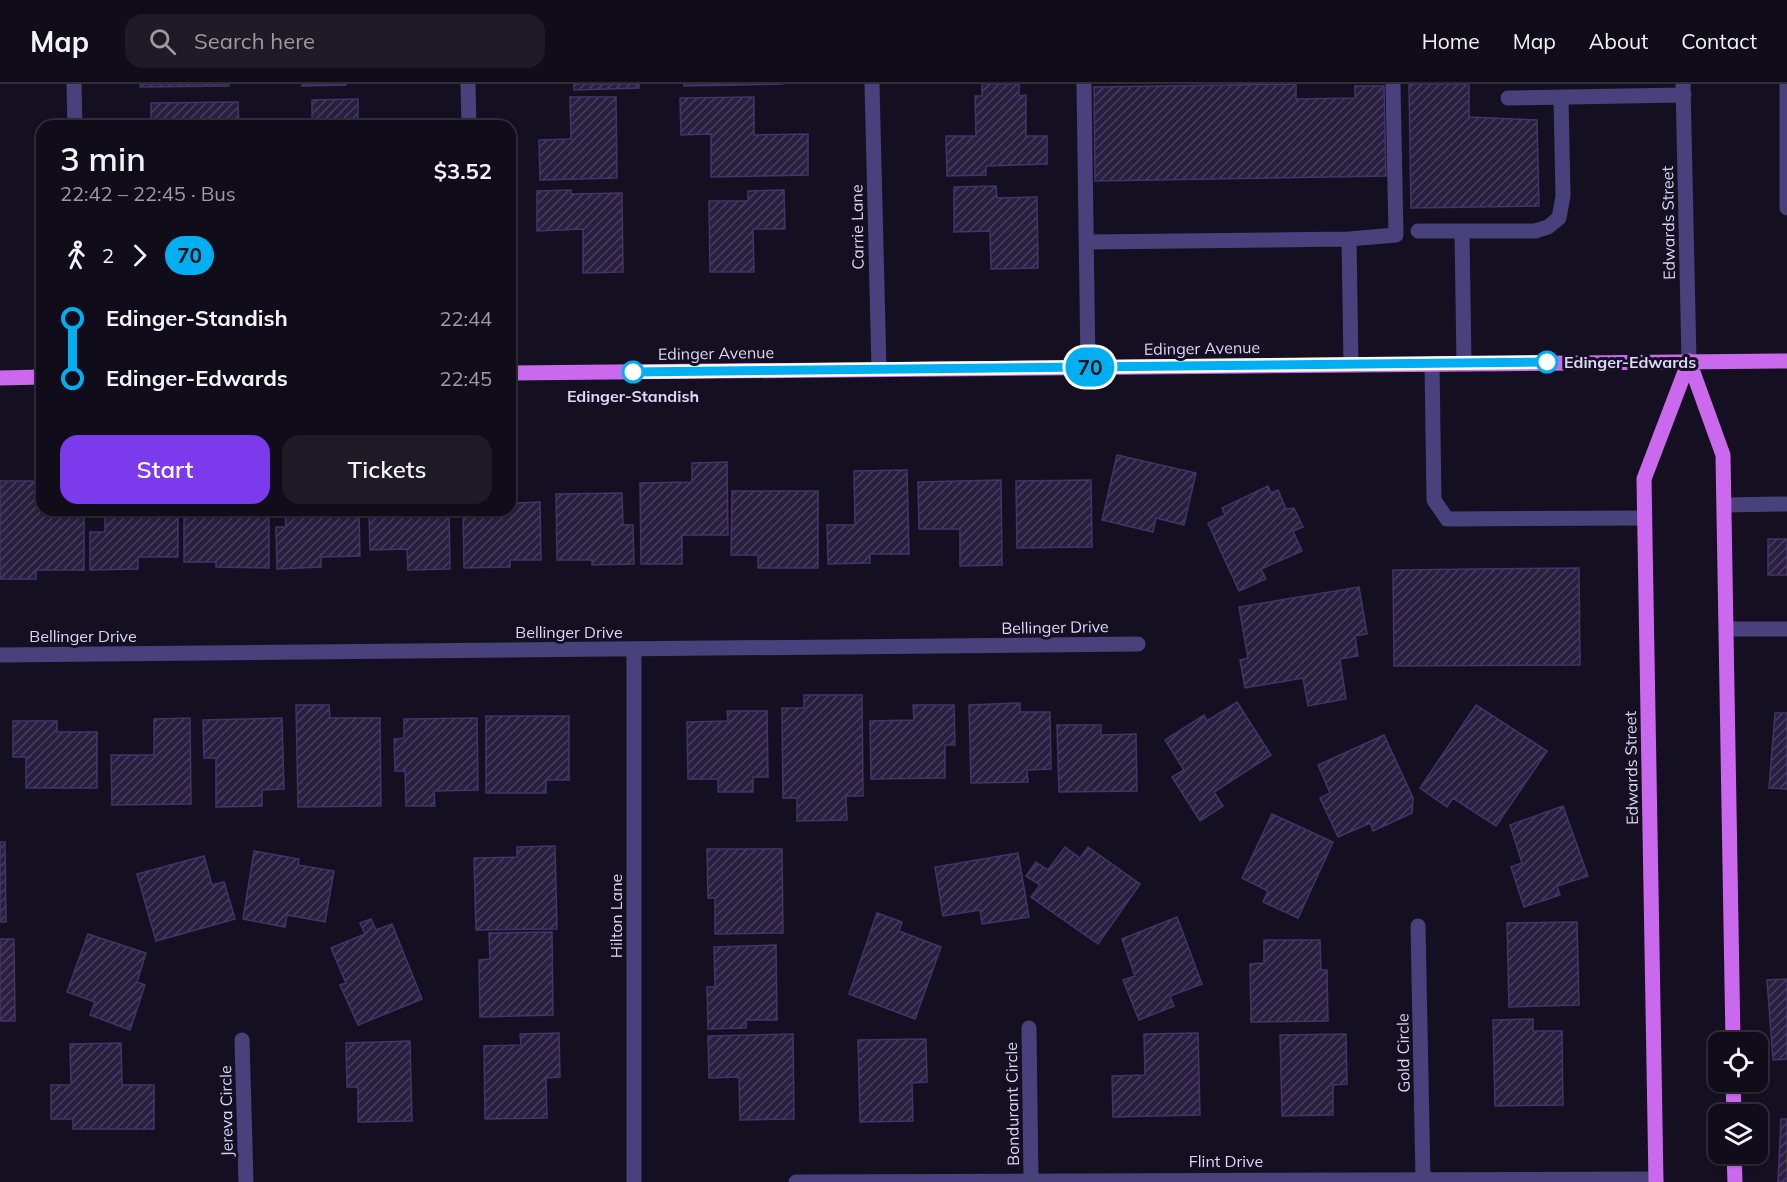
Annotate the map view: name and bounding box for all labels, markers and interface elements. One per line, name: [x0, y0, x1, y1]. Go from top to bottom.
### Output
search box: [125, 14, 545, 68]
text: Map: [30, 24, 89, 59]
icon: search: [146, 25, 179, 58]
text: Search here: [194, 27, 315, 55]
text: Home: [1422, 28, 1480, 54]
text: Map: [1513, 28, 1556, 54]
text: About: [1589, 28, 1648, 54]
text: Contact: [1681, 28, 1757, 54]
text: 3 min: [60, 138, 146, 179]
text: $3.52: [434, 157, 492, 185]
street label: Edwards Street: [1657, 165, 1679, 280]
text: 22:42 – 22:45 · Bus: [60, 181, 236, 206]
street label: Carrie Lane: [846, 184, 868, 270]
icon: walk: [60, 239, 93, 272]
icon: forward: [123, 239, 156, 272]
text: 70: [177, 242, 202, 268]
text: 2: [102, 243, 114, 268]
text: Edinger-Standish: [106, 304, 288, 332]
text: 22:44: [439, 306, 492, 331]
street label: Edinger Avenue: [1144, 337, 1260, 359]
street label: Edinger Avenue: [658, 342, 774, 364]
line badge: 70: [1063, 348, 1117, 386]
marker: Edinger-Edwards: [1536, 351, 1558, 373]
place label: Edinger-Edwards: [1564, 352, 1696, 372]
text: 70: [1077, 354, 1103, 380]
marker: Edinger-Standish: [622, 361, 644, 383]
text: Edinger-Edwards: [106, 364, 288, 392]
text: 22:45: [439, 366, 492, 391]
place label: Edinger-Standish: [567, 386, 699, 406]
button: Start: [60, 435, 270, 504]
button: Tickets: [282, 435, 492, 504]
street label: Bellinger Drive: [1001, 616, 1109, 638]
street label: Bellinger Drive: [515, 622, 623, 642]
street label: Bellinger Drive: [29, 626, 137, 646]
street label: Edwards Street: [1620, 710, 1642, 825]
street label: Hilton Lane: [606, 874, 626, 958]
street label: Gold Circle: [1392, 1013, 1414, 1093]
map controls: [1708, 1032, 1768, 1164]
button: locate: [1708, 1032, 1768, 1092]
street label: Bondurant Circle: [1001, 1042, 1023, 1166]
street label: Jereva Circle: [215, 1065, 237, 1157]
button: layers: [1708, 1104, 1768, 1164]
street label: Flint Drive: [1189, 1151, 1263, 1171]

